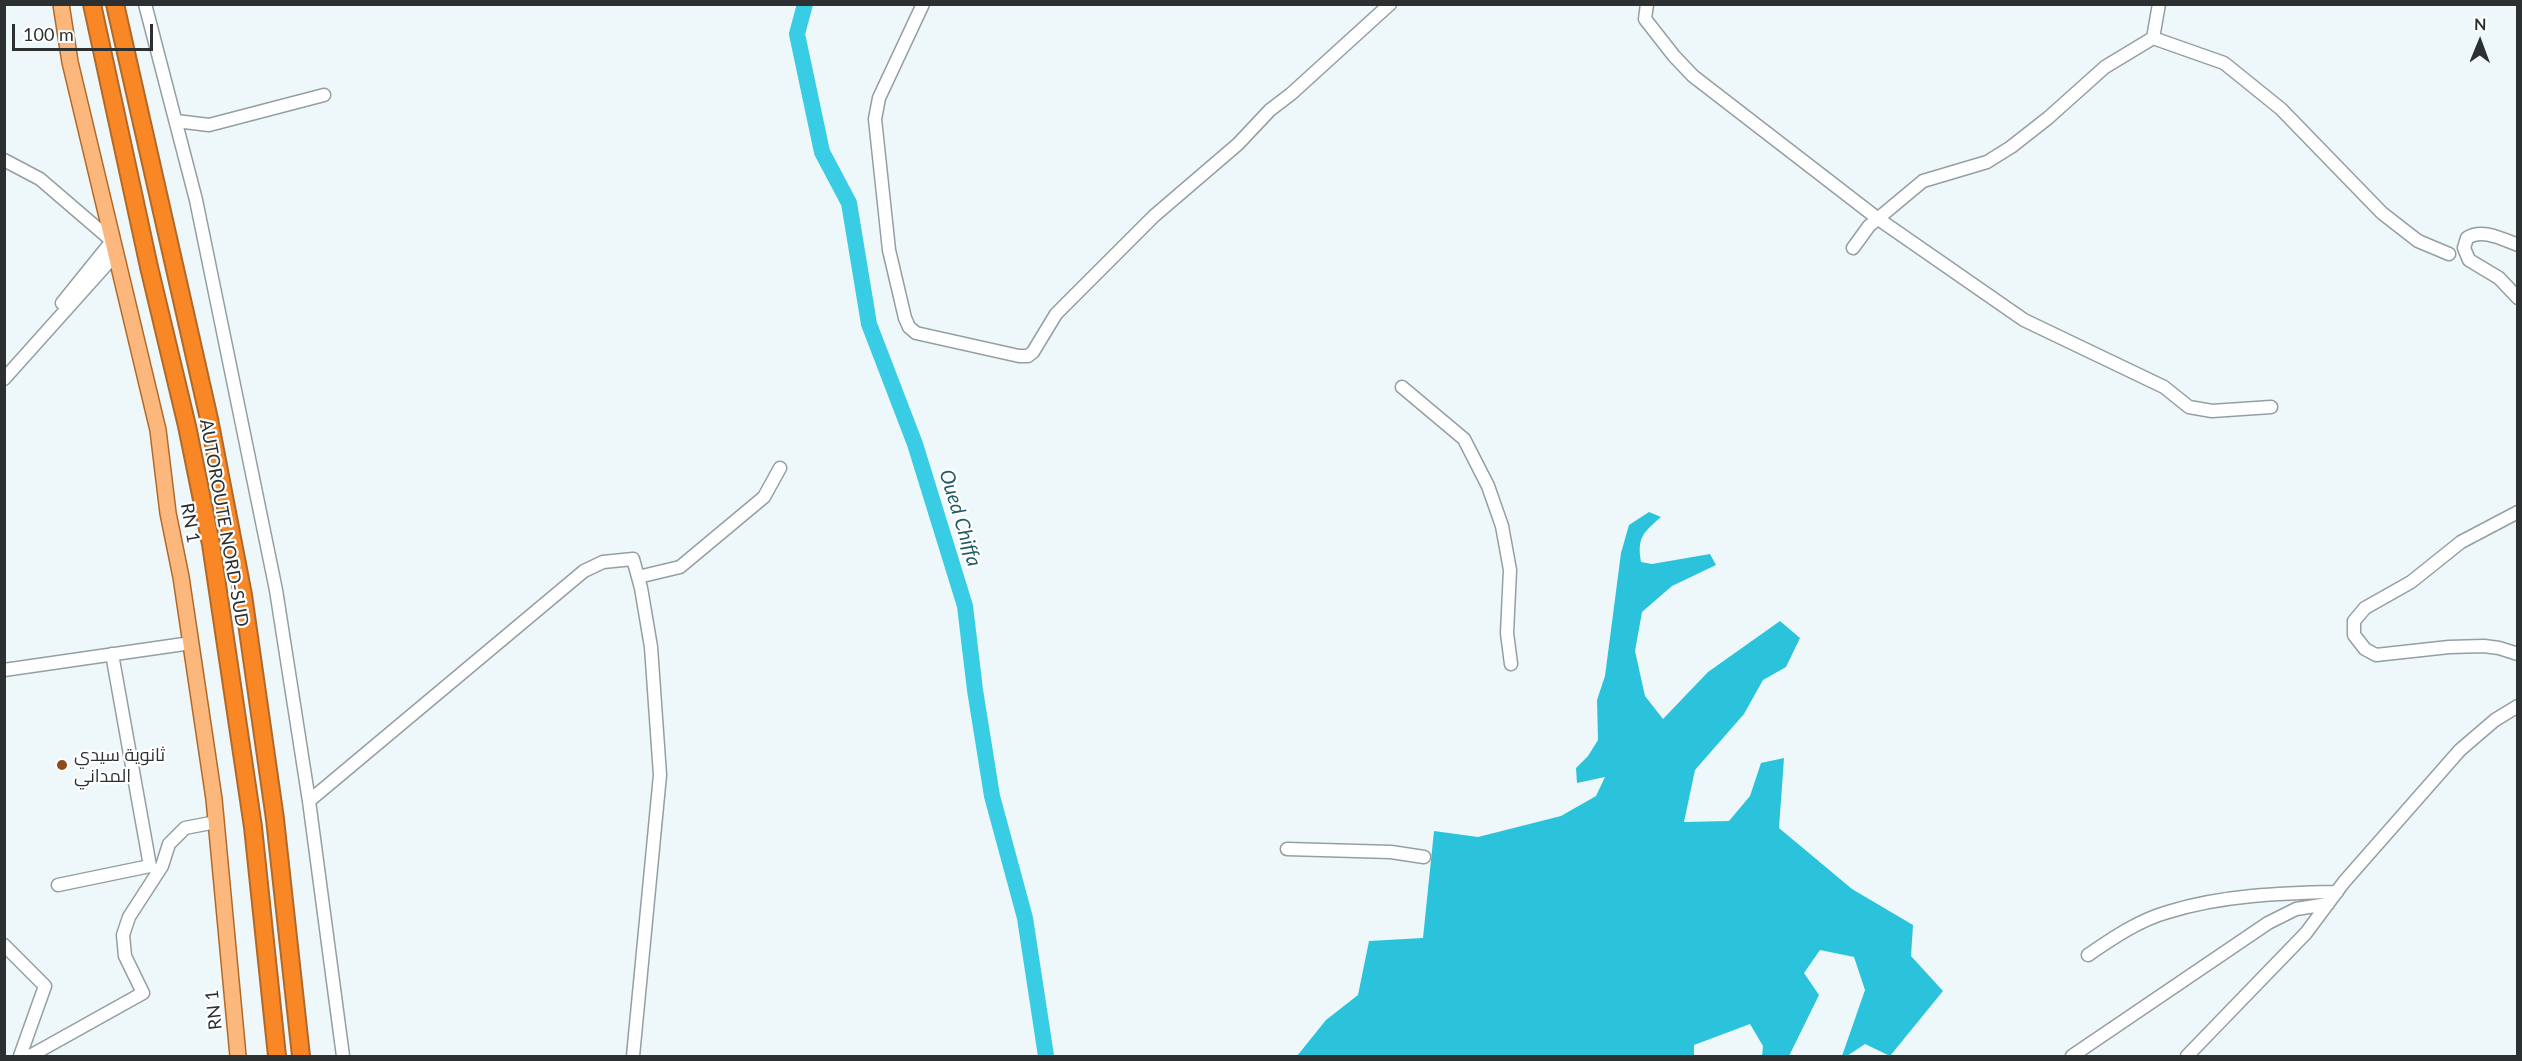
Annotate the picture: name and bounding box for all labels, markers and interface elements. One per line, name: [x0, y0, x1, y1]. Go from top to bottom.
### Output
scale bar: [15, 12, 156, 50]
north arrow: [2450, 12, 2510, 72]
text: N: [2474, 14, 2487, 33]
text: 100 m: [23, 23, 74, 45]
street label: AUTOROUTE NORD-SUD: [195, 417, 253, 629]
water label: Oued Chiffa: [934, 467, 986, 569]
street label: RN 1: [176, 501, 204, 545]
place label: ثانوية سيدي المداني: [74, 744, 165, 786]
marker: ثانوية سيدي المداني: [55, 758, 69, 772]
street label: RN 1: [201, 989, 227, 1031]

